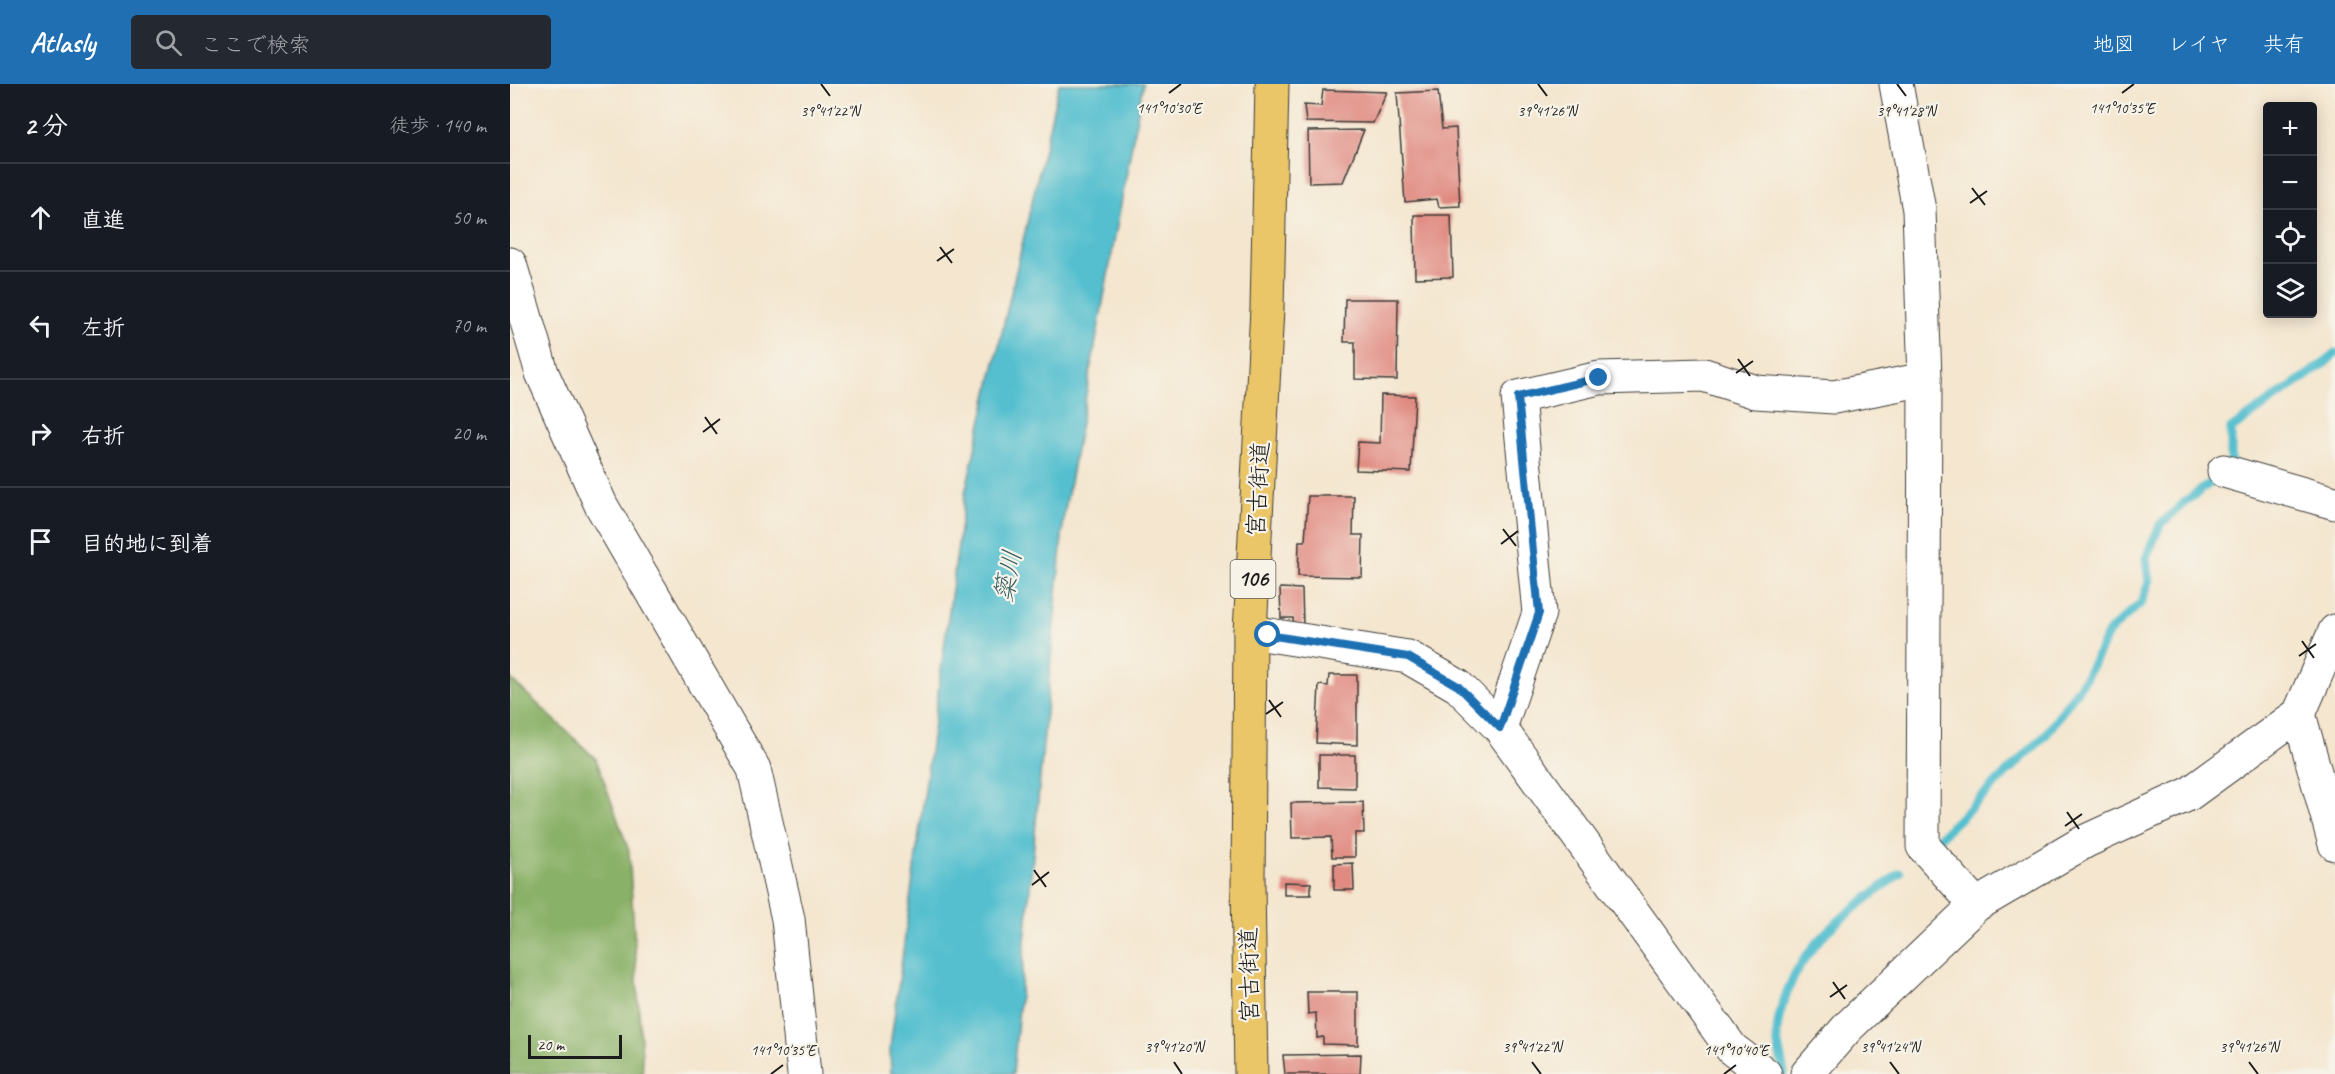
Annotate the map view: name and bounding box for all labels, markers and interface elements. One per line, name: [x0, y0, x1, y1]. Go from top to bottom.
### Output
search box: [131, 15, 551, 69]
text: Atlasly: [30, 25, 95, 60]
icon: search: [152, 26, 185, 59]
text: ここで検索: [200, 31, 310, 59]
text: 地図: [2093, 31, 2135, 57]
text: レイヤ: [2168, 31, 2230, 57]
text: 共有: [2263, 31, 2305, 57]
text: 141°10'30"E: [1137, 99, 1203, 118]
text: 141°10'35"E: [2090, 99, 2156, 118]
text: 39°41'22"N: [800, 102, 863, 121]
text: 39°41'26"N: [1517, 102, 1580, 121]
text: 39°41'28"N: [1876, 102, 1939, 121]
map controls: [2263, 102, 2317, 318]
button: +: [2263, 102, 2317, 156]
text: 2 分: [24, 109, 68, 142]
text: 徒歩 · 140 m: [390, 113, 486, 138]
button: −: [2263, 156, 2317, 210]
icon: ahead: [24, 201, 57, 234]
text: 50 m: [452, 205, 486, 230]
text: 直進: [81, 206, 125, 234]
button: locate: [2263, 210, 2317, 264]
button: layers: [2263, 264, 2317, 318]
icon: left: [24, 309, 57, 342]
text: 70 m: [452, 313, 486, 338]
text: 左折: [81, 314, 125, 342]
route end: [1585, 364, 1611, 390]
icon: right: [24, 417, 57, 450]
text: 20 m: [452, 421, 486, 446]
text: 右折: [81, 422, 125, 450]
street label: 宮古街道: [1241, 440, 1275, 538]
icon: arrive: [24, 525, 57, 558]
text: 目的地に到着: [81, 530, 213, 558]
water label: 簗川: [987, 547, 1029, 605]
road number: 106: [1230, 560, 1276, 598]
route start: [1254, 621, 1280, 647]
street label: 宮古街道: [1233, 927, 1265, 1023]
scale bar: [528, 1032, 622, 1060]
text: 20 m: [537, 1035, 564, 1055]
text: 39°41'20"N: [1144, 1038, 1207, 1057]
text: 39°41'22"N: [1502, 1038, 1565, 1057]
text: 39°41'24"N: [1860, 1038, 1923, 1057]
text: 39°41'26"N: [2219, 1038, 2282, 1057]
text: 141°10'35"E: [751, 1041, 817, 1060]
text: 141°10'40"E: [1704, 1041, 1770, 1060]

